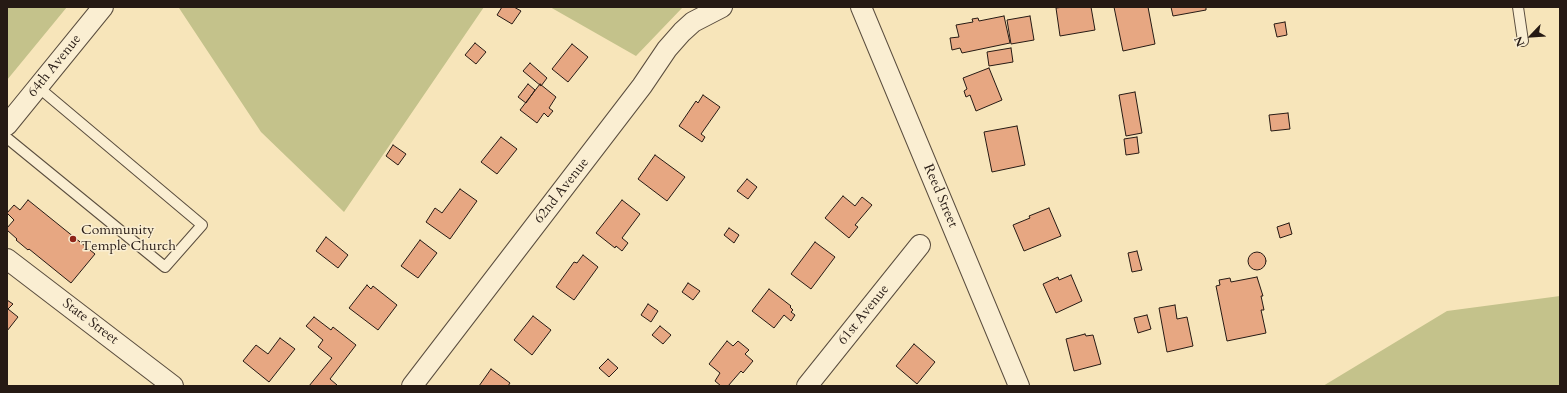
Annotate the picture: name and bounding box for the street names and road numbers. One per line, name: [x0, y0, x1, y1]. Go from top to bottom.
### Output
street label: 64th Avenue: [25, 31, 85, 101]
street label: 62nd Avenue: [531, 155, 593, 227]
street label: Reed Street: [919, 162, 961, 230]
street label: 61st Avenue: [835, 282, 893, 348]
street label: State Street: [59, 296, 121, 348]

